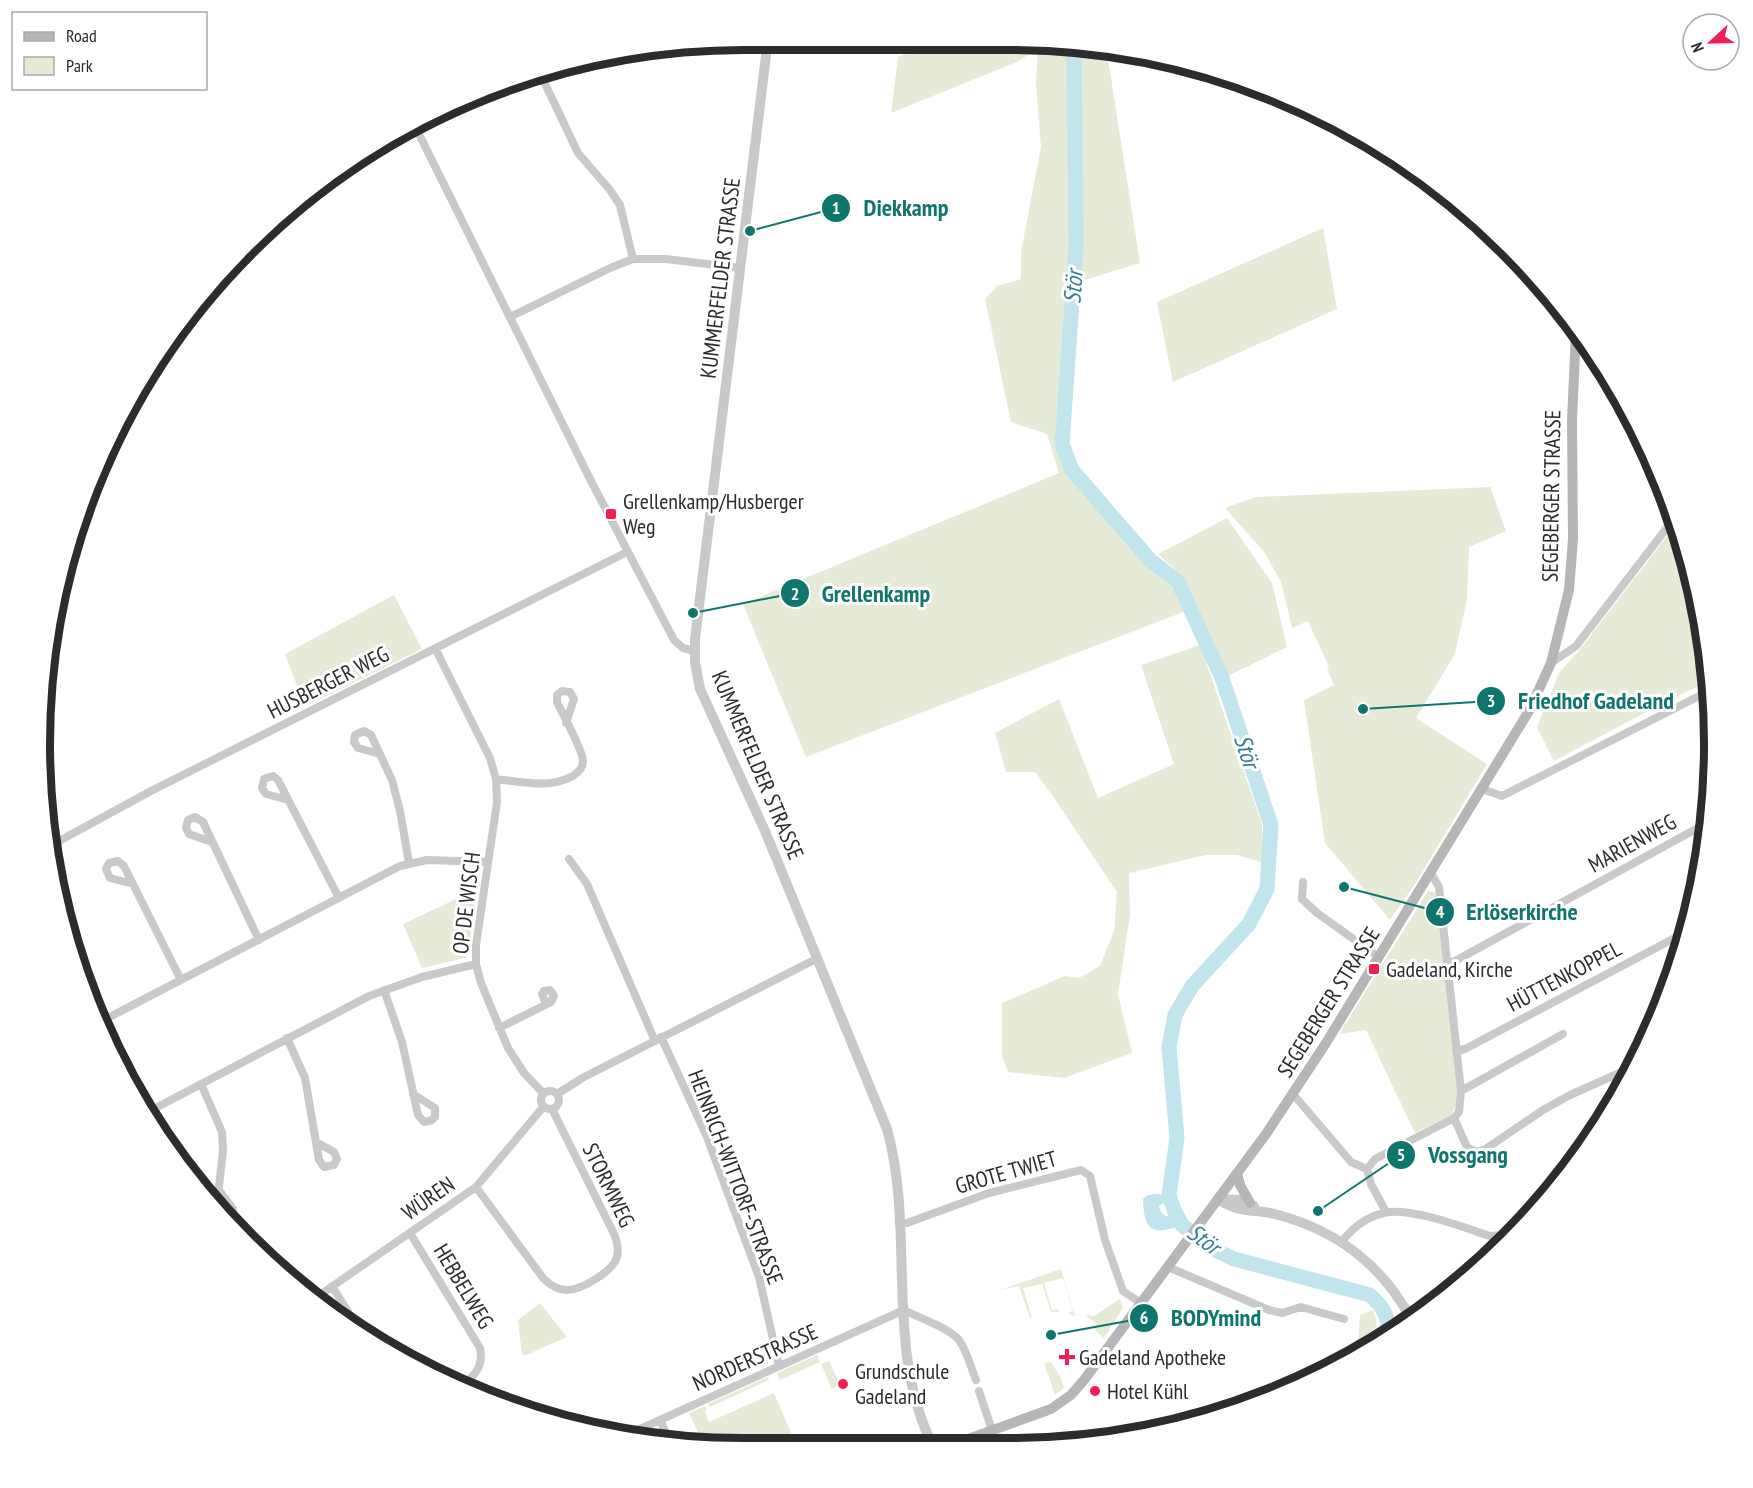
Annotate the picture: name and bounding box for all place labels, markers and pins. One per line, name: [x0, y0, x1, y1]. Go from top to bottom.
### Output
callout: Diekkamp: [821, 187, 960, 229]
place label: Grellenkamp/Husberger Weg: [623, 487, 804, 540]
marker: Grellenkamp/Husberger Weg: [604, 507, 618, 521]
callout: Grellenkamp: [780, 572, 942, 614]
callout: Friedhof Gadeland: [1476, 680, 1686, 722]
callout: Erlöserkirche: [1425, 891, 1590, 933]
place label: Gadeland, Kirche: [1386, 955, 1513, 983]
marker: Gadeland, Kirche: [1367, 962, 1381, 976]
callout: Vossgang: [1386, 1134, 1520, 1176]
callout: BODYmind: [1129, 1297, 1273, 1339]
place label: Gadeland Apotheke: [1079, 1343, 1226, 1371]
marker: Gadeland Apotheke: [1060, 1350, 1074, 1364]
place label: Grundschule Gadeland: [855, 1357, 949, 1410]
marker: Grundschule Gadeland: [836, 1377, 850, 1391]
place label: Hotel Kühl: [1107, 1377, 1189, 1405]
marker: Hotel Kühl: [1088, 1384, 1102, 1398]

